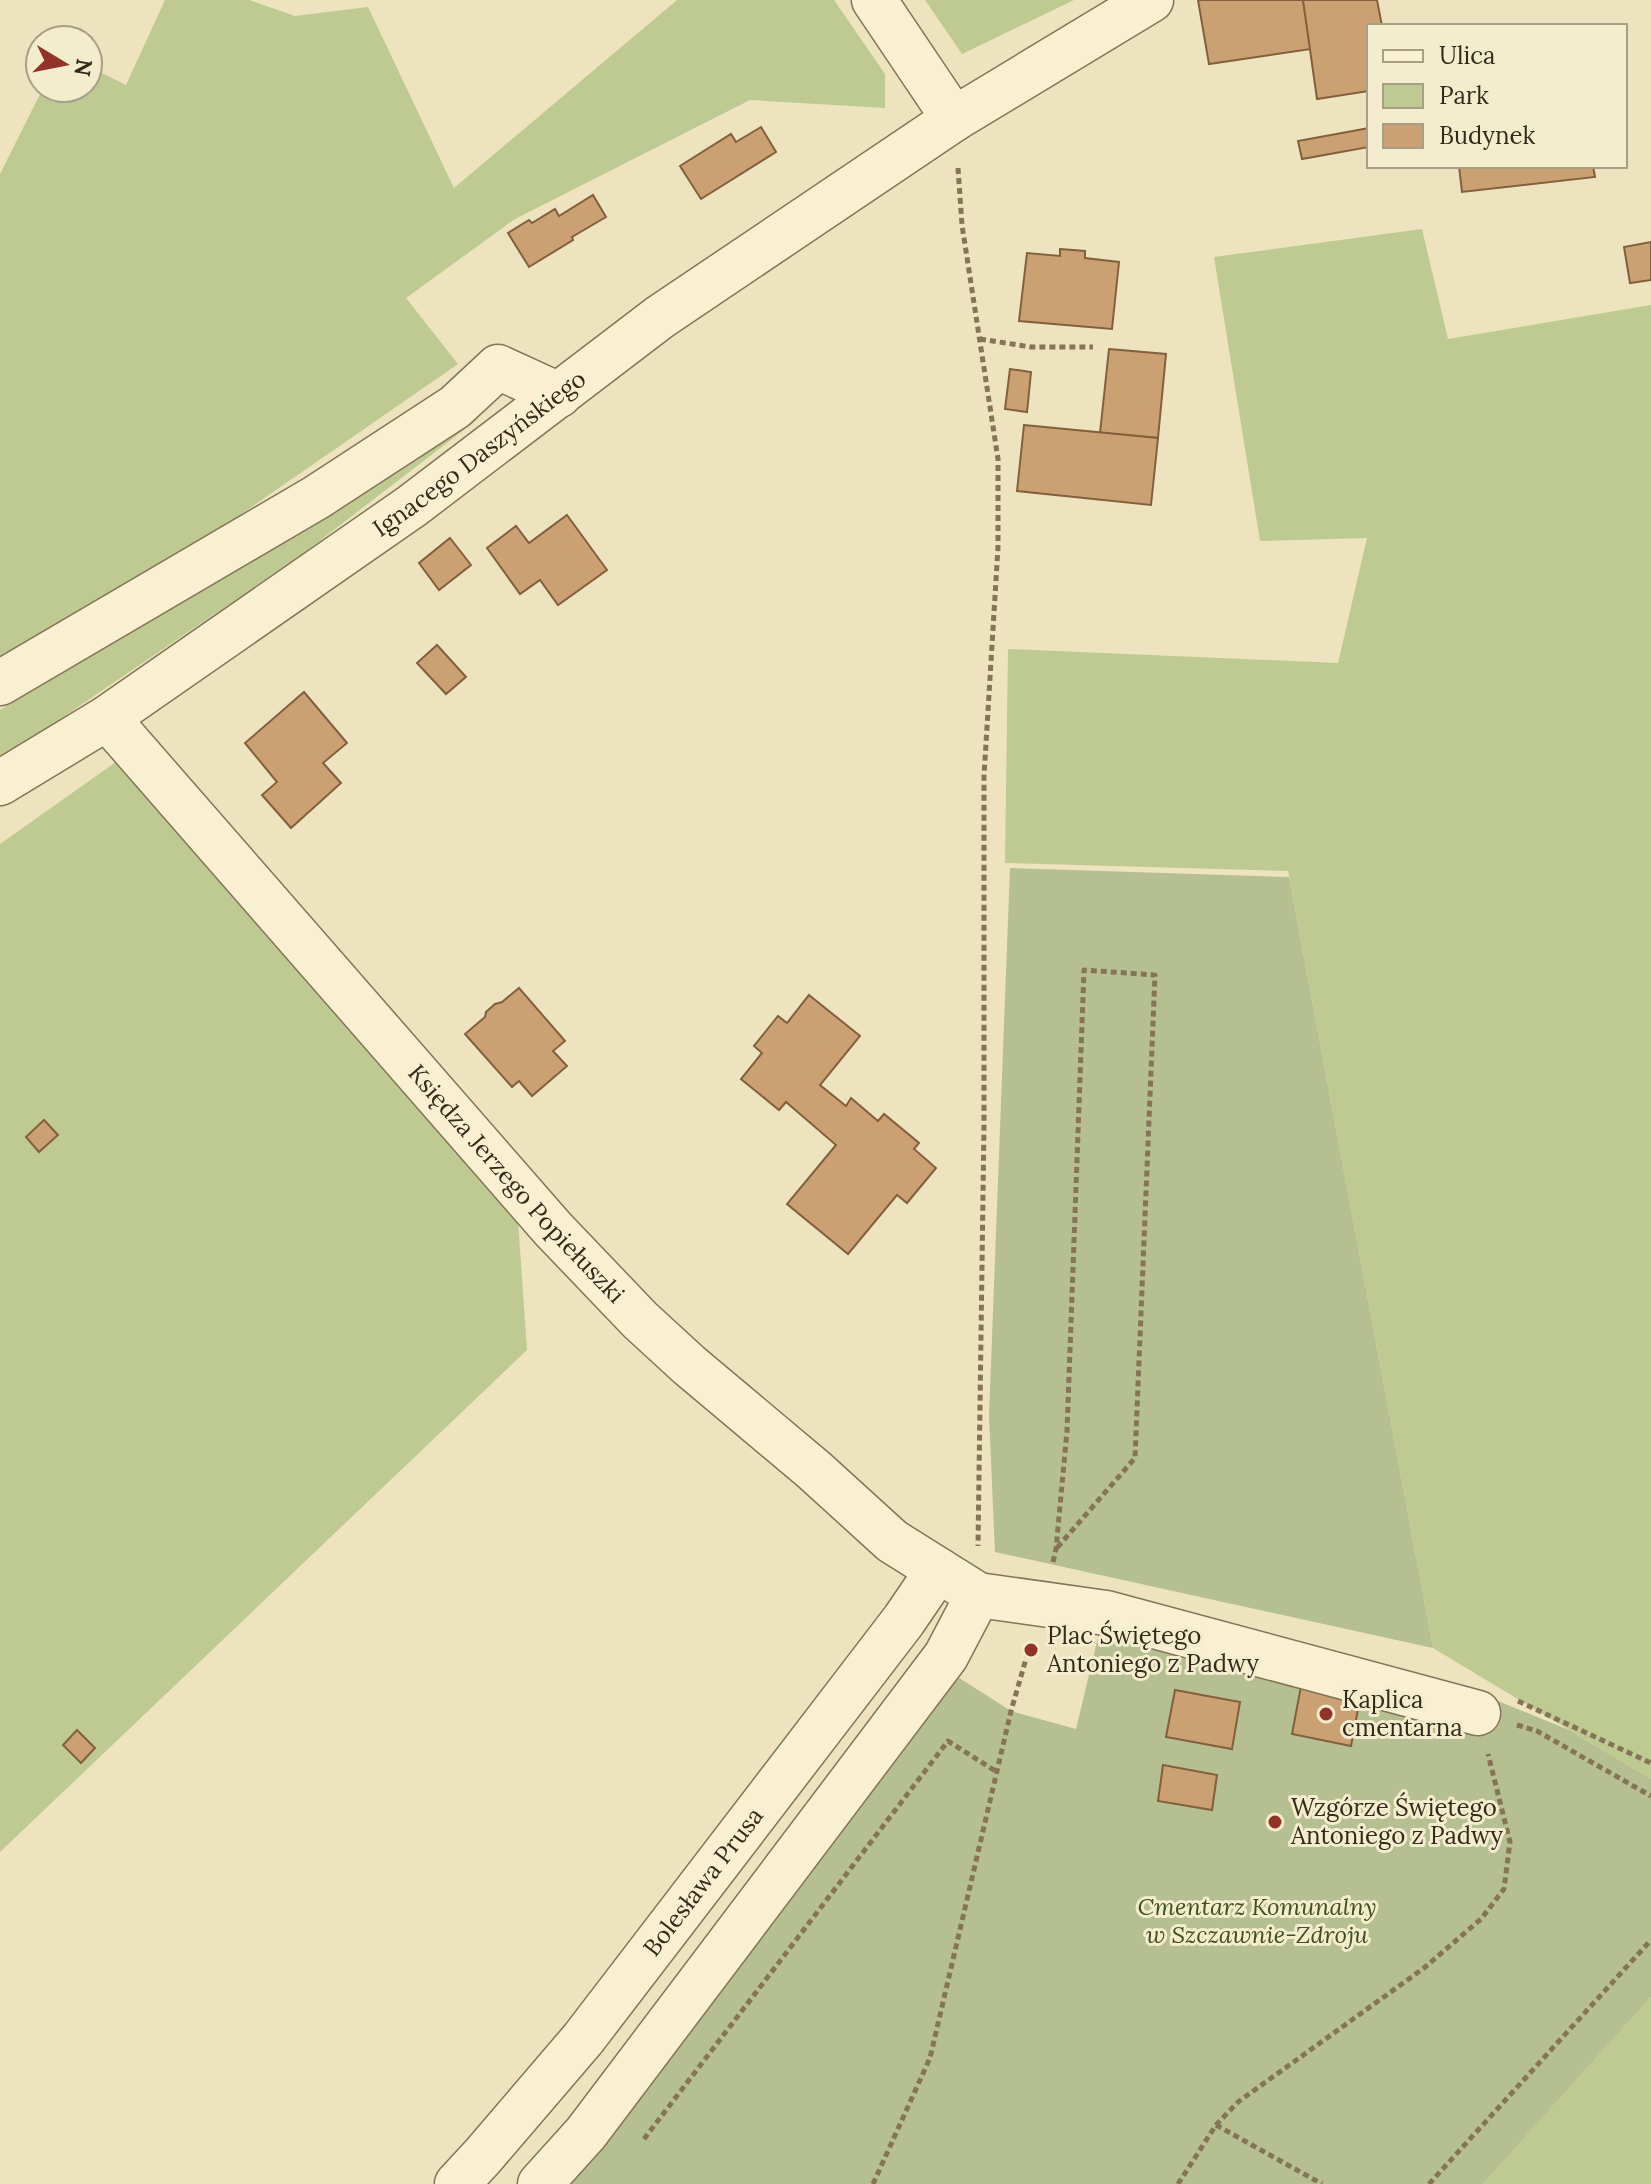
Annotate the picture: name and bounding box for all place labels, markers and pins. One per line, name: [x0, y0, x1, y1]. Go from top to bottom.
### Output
place label: Plac Świętego Antoniego z Padwy: [1046, 1620, 1259, 1679]
marker: Plac Świętego Antoniego z Padwy: [1022, 1641, 1040, 1659]
place label: Kaplica cmentarna: [1342, 1684, 1463, 1743]
marker: Kaplica cmentarna: [1317, 1705, 1335, 1723]
place label: Wzgórze Świętego Antoniego z Padwy: [1290, 1792, 1503, 1851]
marker: Wzgórze Świętego Antoniego z Padwy: [1266, 1813, 1284, 1831]

